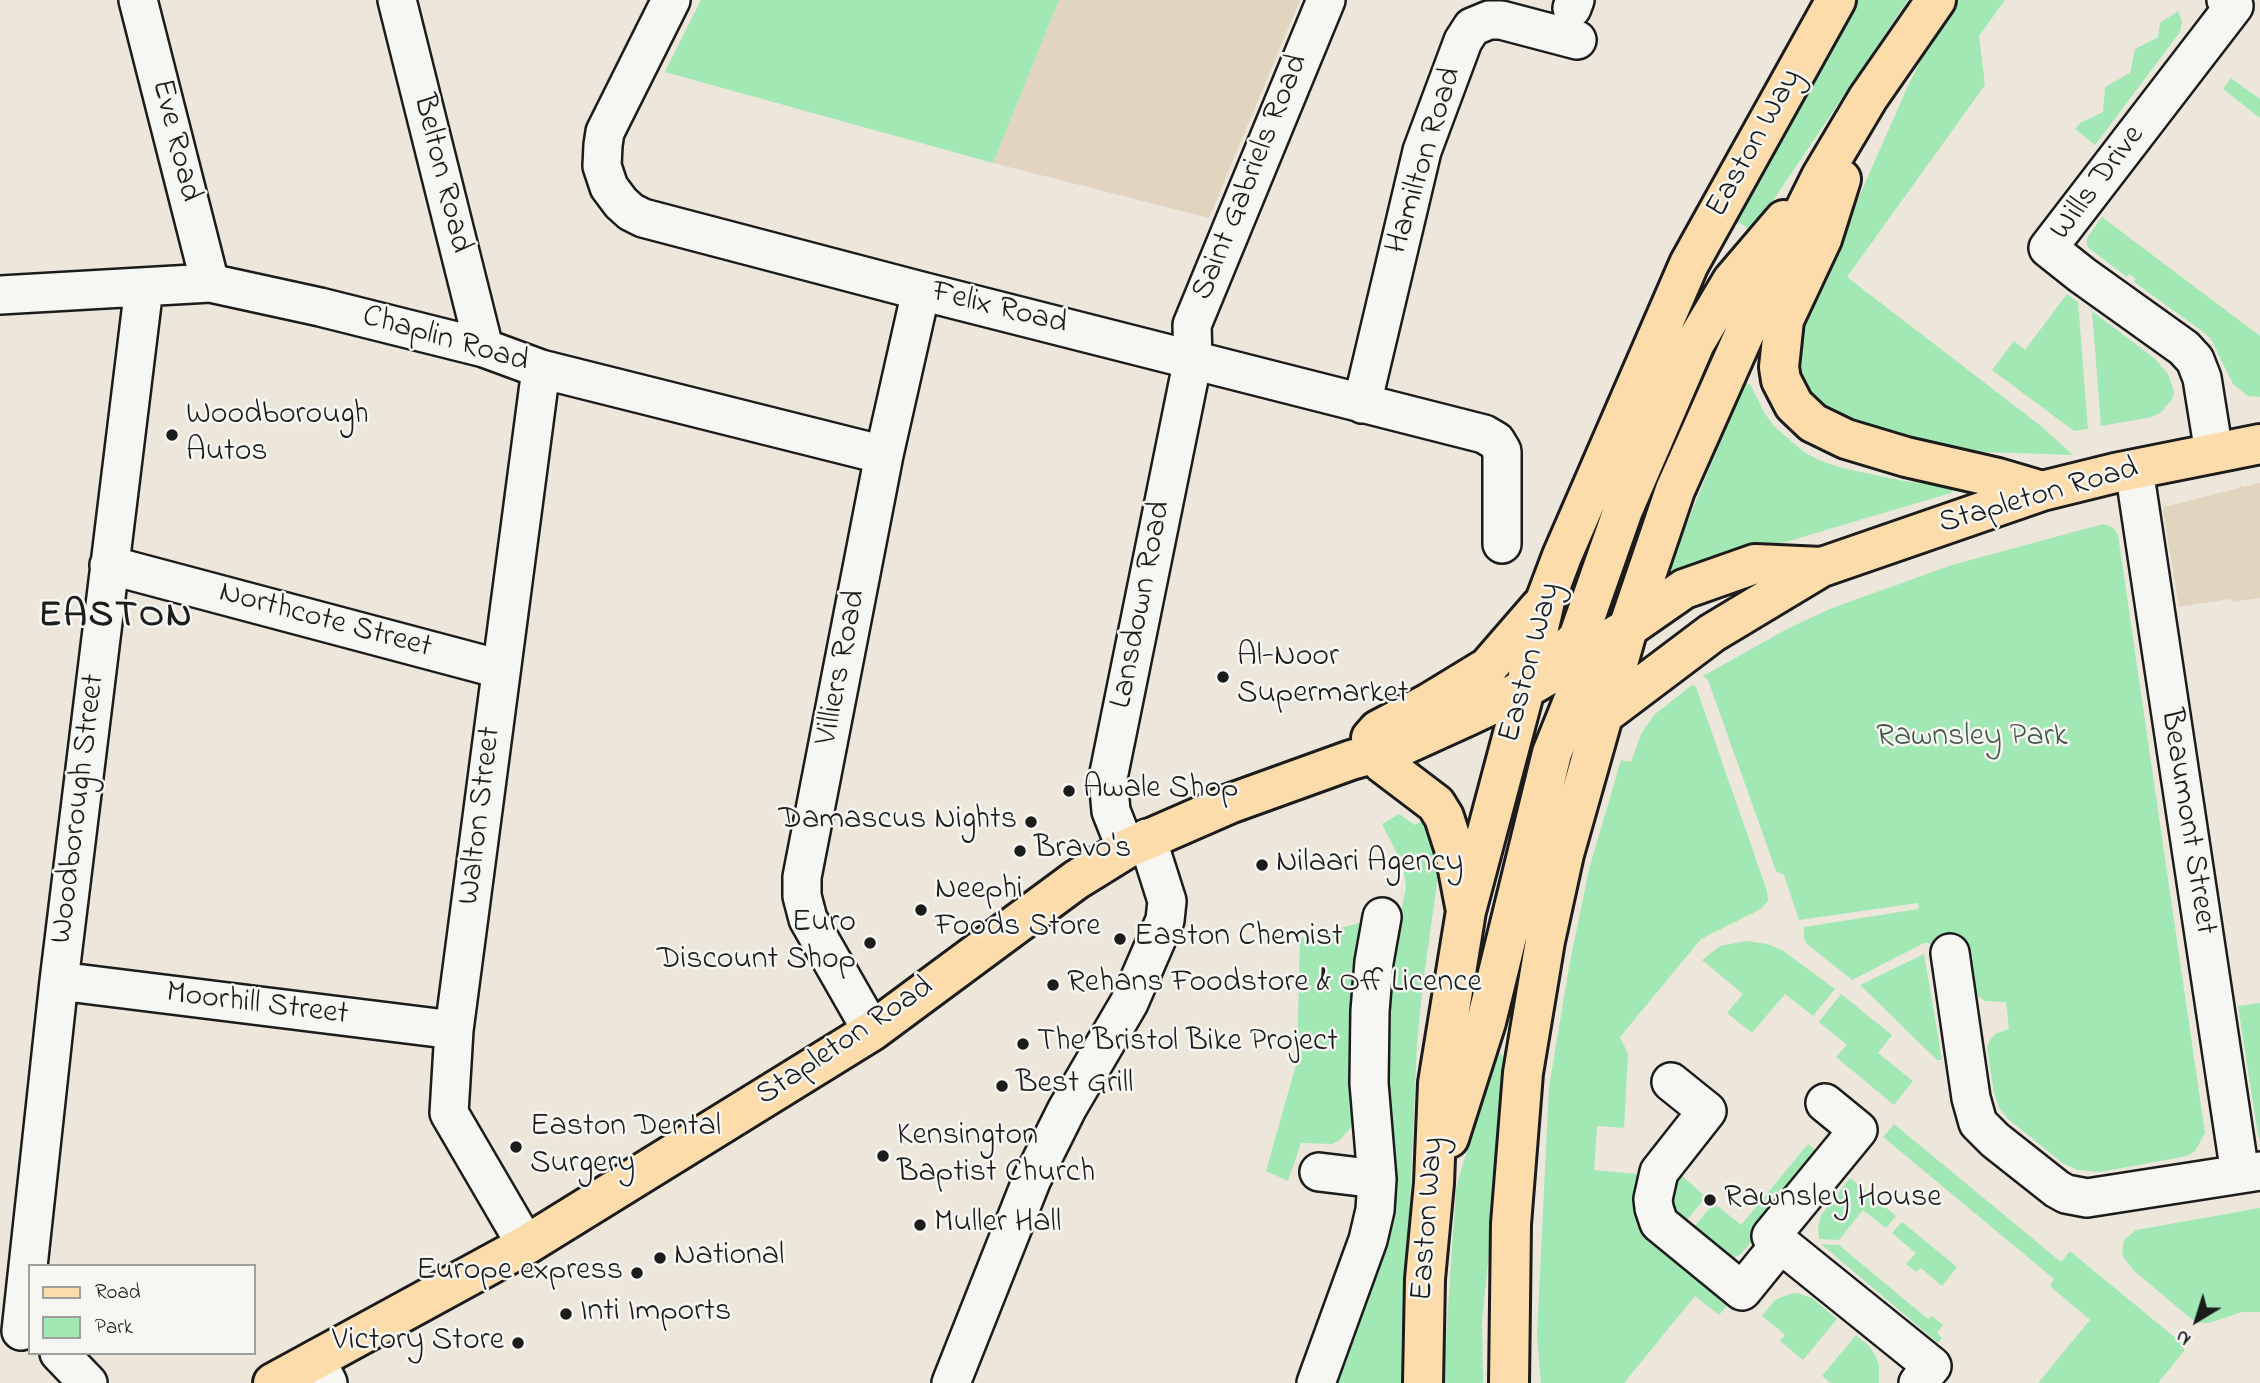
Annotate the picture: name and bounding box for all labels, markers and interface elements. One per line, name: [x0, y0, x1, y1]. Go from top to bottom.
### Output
street label: Saint Gabriels Road: [1185, 50, 1319, 306]
street label: Hamilton Road: [1379, 63, 1473, 259]
street label: Easton Way: [1699, 63, 1813, 225]
street label: Eve Road: [140, 76, 208, 206]
street label: Belton Road: [402, 91, 478, 257]
street label: Wills Drive: [2043, 119, 2155, 249]
street label: Felix Road: [927, 275, 1071, 345]
street label: Chaplin Road: [358, 299, 532, 383]
place label: Woodborough Autos: [186, 398, 369, 473]
marker: Woodborough Autos: [164, 427, 180, 443]
street label: Stapleton Road: [1935, 451, 2143, 545]
street label: Lansdown Road: [1104, 498, 1182, 712]
street label: Northcote Street: [214, 575, 436, 669]
street label: Easton Way: [1492, 579, 1572, 747]
street label: Villiers Road: [809, 587, 877, 749]
district label: EASTON: [39, 596, 193, 642]
place label: Al-Noor Supermarket: [1237, 640, 1409, 715]
marker: Al-Noor Supermarket: [1215, 669, 1231, 685]
street label: Woodborough Street: [44, 672, 116, 946]
street label: Beaumont Street: [2149, 706, 2223, 938]
park label: Rawnsley Park: [1876, 720, 2068, 758]
street label: Walton Street: [452, 725, 512, 907]
place label: Awale Shop: [1083, 772, 1238, 810]
marker: Awale Shop: [1061, 783, 1077, 799]
place label: Damascus Nights: [778, 803, 1017, 841]
marker: Damascus Nights: [1023, 814, 1039, 830]
place label: Bravo's: [1034, 832, 1131, 870]
marker: Bravo's: [1012, 843, 1028, 859]
place label: Nilaari Agency: [1276, 846, 1463, 884]
marker: Nilaari Agency: [1254, 857, 1270, 873]
place label: Neephi Foods Store: [935, 873, 1101, 948]
marker: Neephi Foods Store: [913, 902, 929, 918]
place label: Euro Discount Shop: [657, 906, 856, 981]
place label: Easton Chemist: [1134, 920, 1343, 958]
marker: Easton Chemist: [1112, 931, 1128, 947]
marker: Euro Discount Shop: [862, 935, 878, 951]
place label: Rehans Foodstore & Off Licence: [1067, 966, 1482, 1004]
street label: Stapleton Road: [750, 970, 942, 1116]
street label: Moorhill Street: [164, 976, 350, 1036]
marker: Rehans Foodstore & Off Licence: [1045, 977, 1061, 993]
place label: The Bristol Bike Project: [1037, 1025, 1338, 1063]
marker: The Bristol Bike Project: [1015, 1036, 1031, 1052]
place label: Best Grill: [1016, 1067, 1133, 1105]
marker: Best Grill: [994, 1078, 1010, 1094]
place label: Easton Dental Surgery: [530, 1110, 721, 1185]
place label: Kensington Baptist Church: [897, 1119, 1095, 1194]
street label: Easton Way: [1405, 1136, 1455, 1302]
marker: Easton Dental Surgery: [508, 1139, 524, 1155]
marker: Kensington Baptist Church: [875, 1148, 891, 1164]
place label: Rawnsley House: [1724, 1181, 1942, 1219]
marker: Rawnsley House: [1702, 1192, 1718, 1208]
place label: Muller Hall: [934, 1206, 1061, 1244]
marker: Muller Hall: [912, 1217, 928, 1233]
place label: National: [674, 1239, 784, 1277]
marker: National: [652, 1250, 668, 1266]
place label: Europe express: [416, 1254, 623, 1292]
legend: [28, 1264, 256, 1355]
marker: Europe express: [629, 1265, 645, 1281]
text: Road: [95, 1278, 141, 1308]
north arrow: [2162, 1285, 2232, 1355]
place label: Inti Imports: [580, 1295, 731, 1333]
marker: Inti Imports: [558, 1306, 574, 1322]
text: Park: [95, 1313, 133, 1343]
text: N: [2170, 1322, 2197, 1352]
place label: Victory Store: [332, 1324, 504, 1362]
marker: Victory Store: [510, 1335, 526, 1351]

